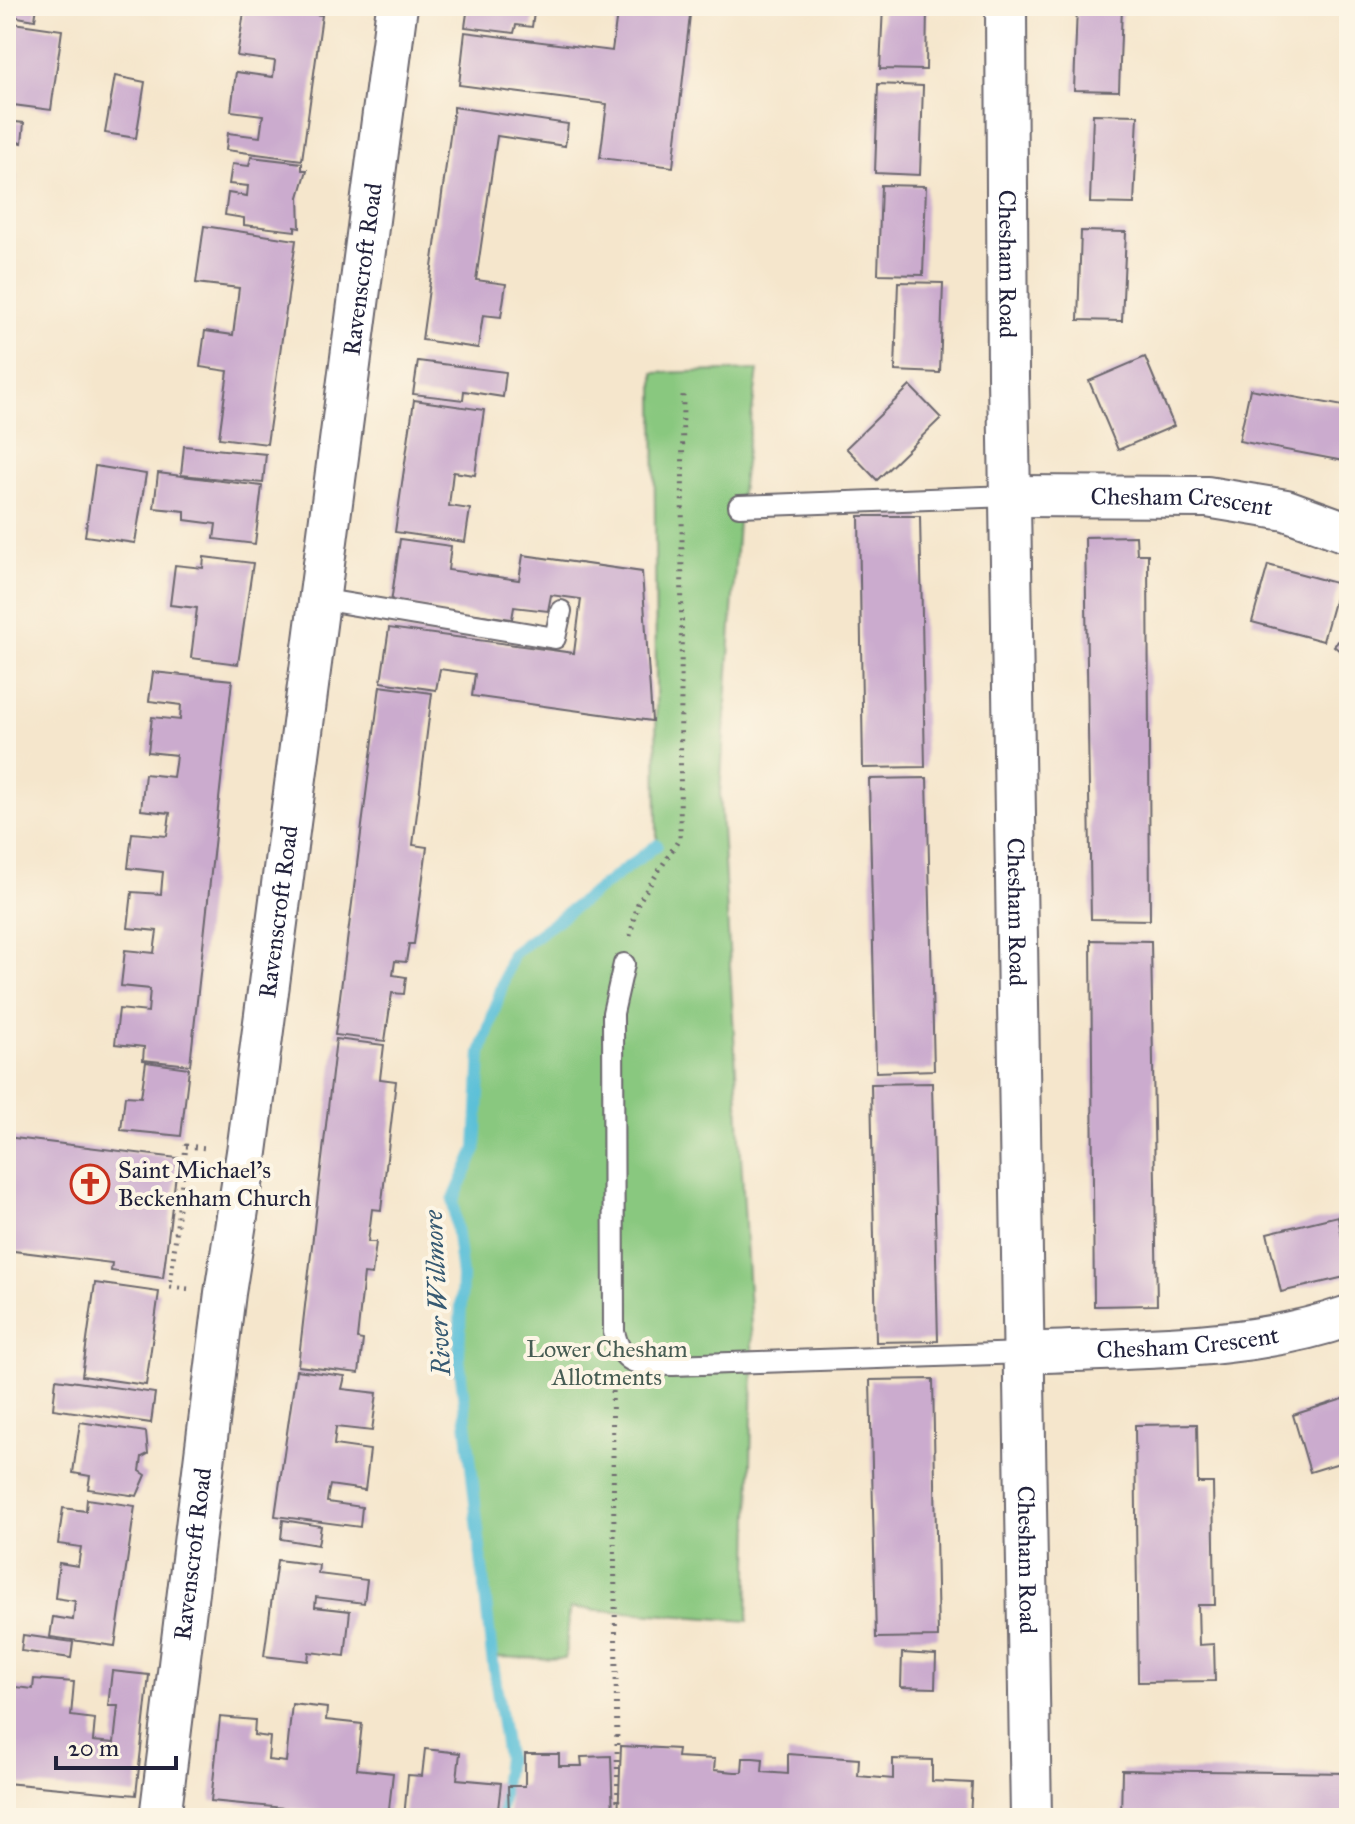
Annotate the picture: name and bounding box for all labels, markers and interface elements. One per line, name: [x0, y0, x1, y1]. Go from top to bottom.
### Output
street label: Ravenscroft Road: [336, 181, 389, 357]
street label: Chesham Road: [992, 190, 1023, 338]
street label: Chesham Crescent: [1091, 481, 1275, 523]
street label: Ravenscroft Road: [252, 824, 305, 1000]
street label: Chesham Road: [1000, 838, 1033, 986]
place label: Saint Michael's Beckenham Church: [118, 1155, 311, 1213]
church icon: Saint Michael's Beckenham Church: [69, 1163, 111, 1205]
water label: River Willmore: [417, 1208, 457, 1378]
street label: Chesham Crescent: [1096, 1320, 1282, 1365]
park label: Lower Chesham Allotments: [526, 1334, 688, 1392]
street label: Ravenscroft Road: [167, 1466, 218, 1642]
street label: Chesham Road: [1011, 1485, 1043, 1634]
scale bar: [56, 1720, 176, 1770]
text: 20 m: [68, 1733, 119, 1763]

